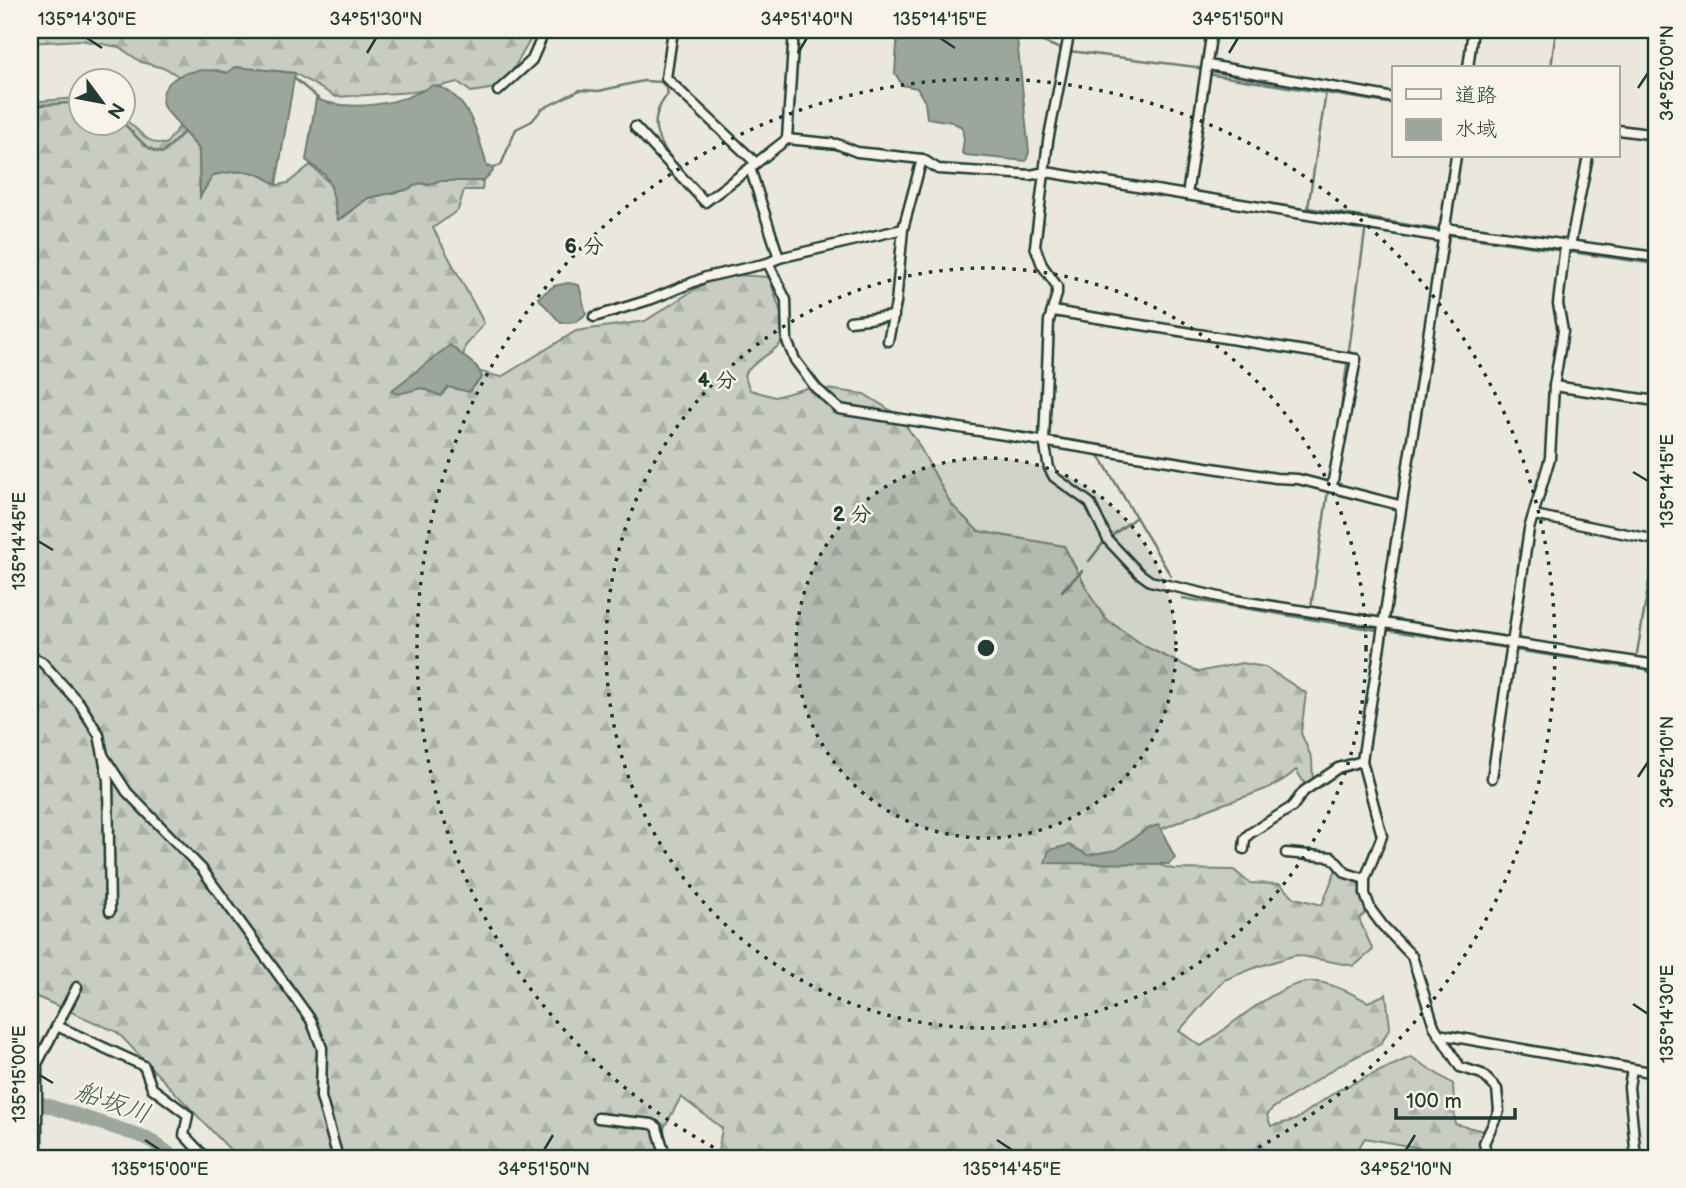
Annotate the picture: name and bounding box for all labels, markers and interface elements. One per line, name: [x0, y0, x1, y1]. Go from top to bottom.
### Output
text: 135°14'30"E: [38, 9, 136, 30]
text: 34°51'30"N: [330, 9, 422, 30]
text: 34°51'40"N: [761, 9, 853, 30]
text: 135°14'15"E: [893, 9, 987, 30]
text: 34°51'50"N: [1192, 9, 1284, 30]
text: 34°52'00"N: [1657, 25, 1678, 121]
north arrow: [66, 66, 136, 136]
legend: [1392, 66, 1620, 158]
text: 道路: [1455, 83, 1497, 108]
text: N: [102, 98, 129, 122]
text: 水域: [1455, 117, 1497, 142]
text: 6 分: [564, 234, 604, 259]
text: 4 分: [697, 368, 737, 393]
text: 135°14'15"E: [1657, 434, 1678, 528]
text: 135°14'45"E: [9, 492, 30, 590]
text: 2 分: [832, 502, 872, 527]
centre of rings: [974, 636, 998, 660]
text: 34°52'10"N: [1657, 716, 1678, 808]
text: 135°14'30"E: [1657, 965, 1678, 1063]
text: 135°15'00"E: [9, 1025, 30, 1123]
water label: 船坂川: [71, 1076, 154, 1131]
scale bar: [1396, 1076, 1514, 1120]
text: 100 m: [1406, 1089, 1462, 1114]
text: 135°15'00"E: [111, 1159, 209, 1180]
text: 34°51'50"N: [498, 1159, 590, 1180]
text: 135°14'45"E: [963, 1159, 1061, 1180]
text: 34°52'10"N: [1360, 1159, 1452, 1180]

